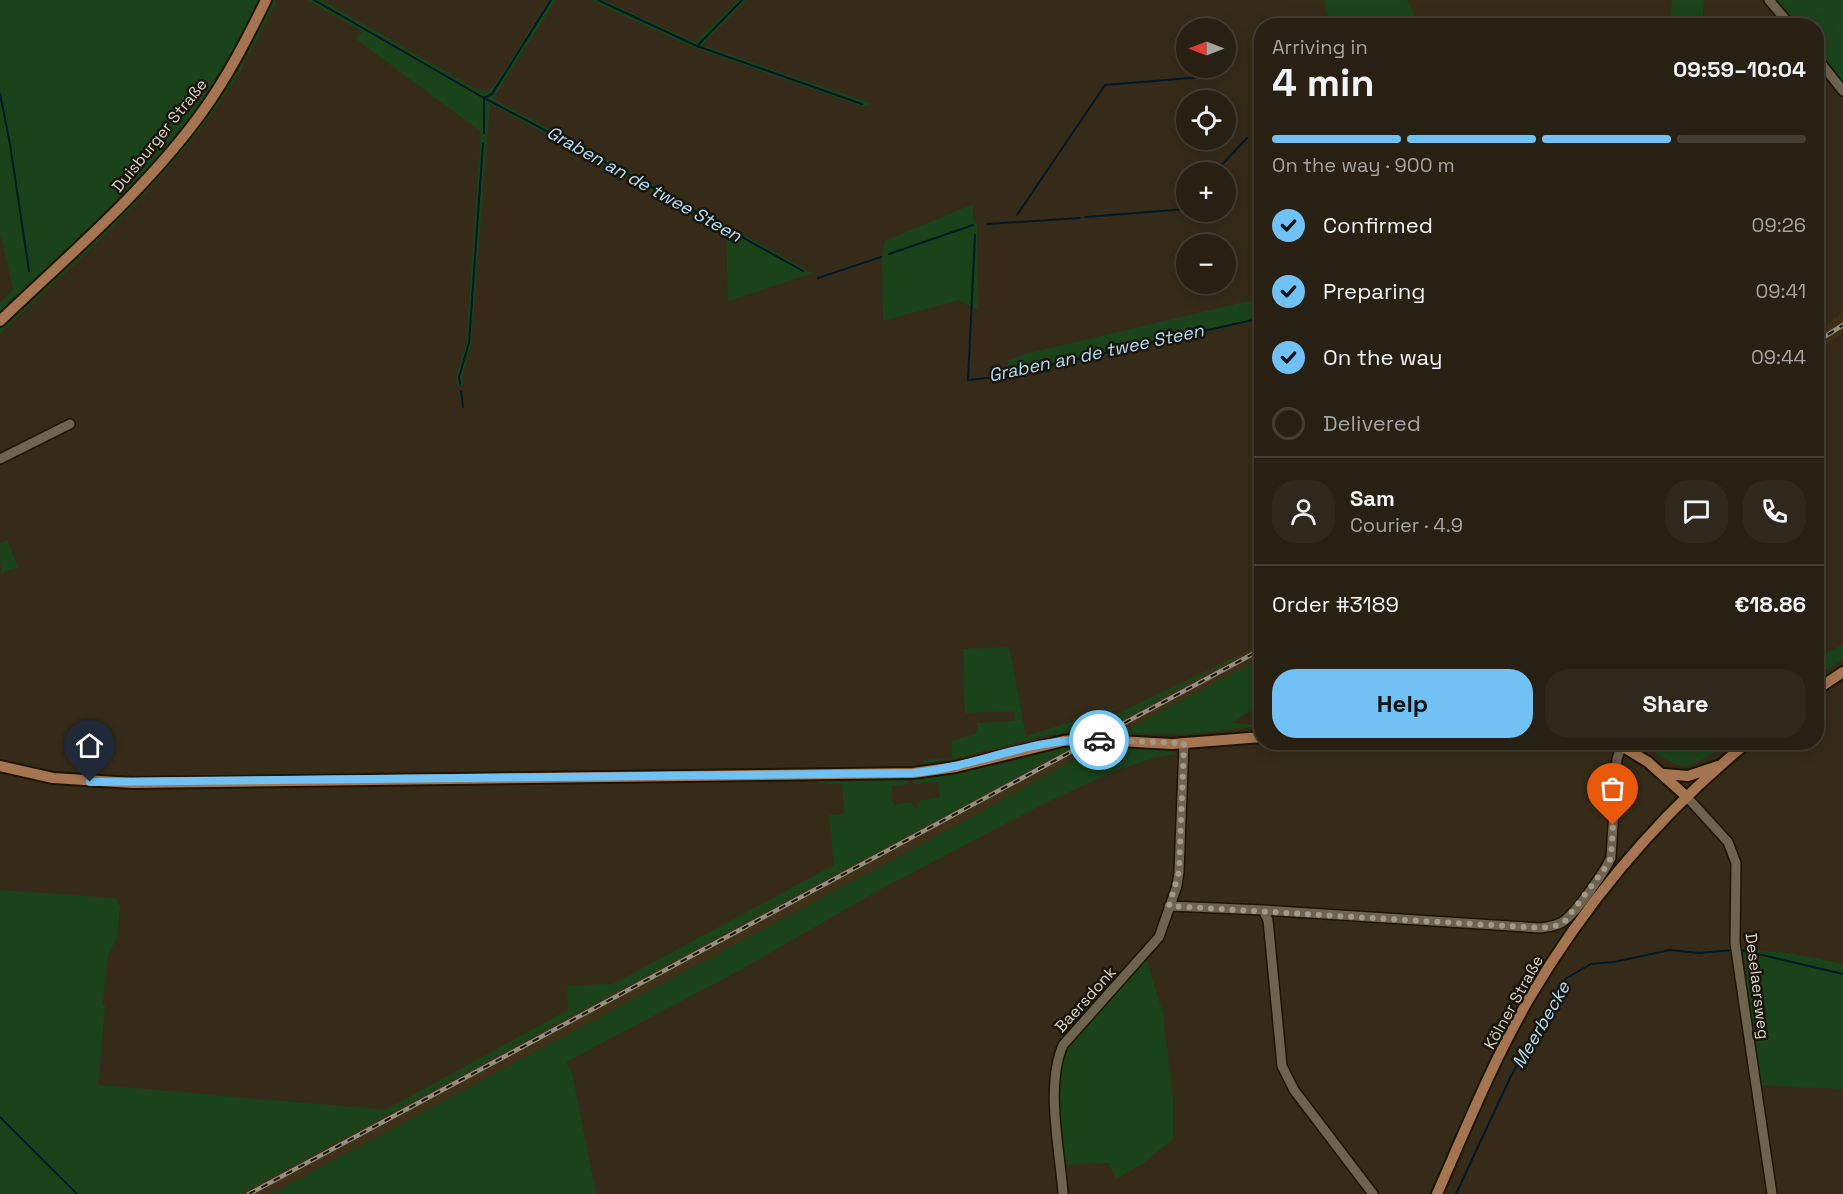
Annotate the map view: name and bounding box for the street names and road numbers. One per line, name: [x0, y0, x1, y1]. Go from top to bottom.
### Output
street label: Duisburger Straße: [107, 74, 212, 196]
street label: Deselaersweg: [1741, 932, 1774, 1040]
street label: Kölner Straße: [1479, 952, 1548, 1053]
street label: Baersdonk: [1050, 962, 1121, 1037]

